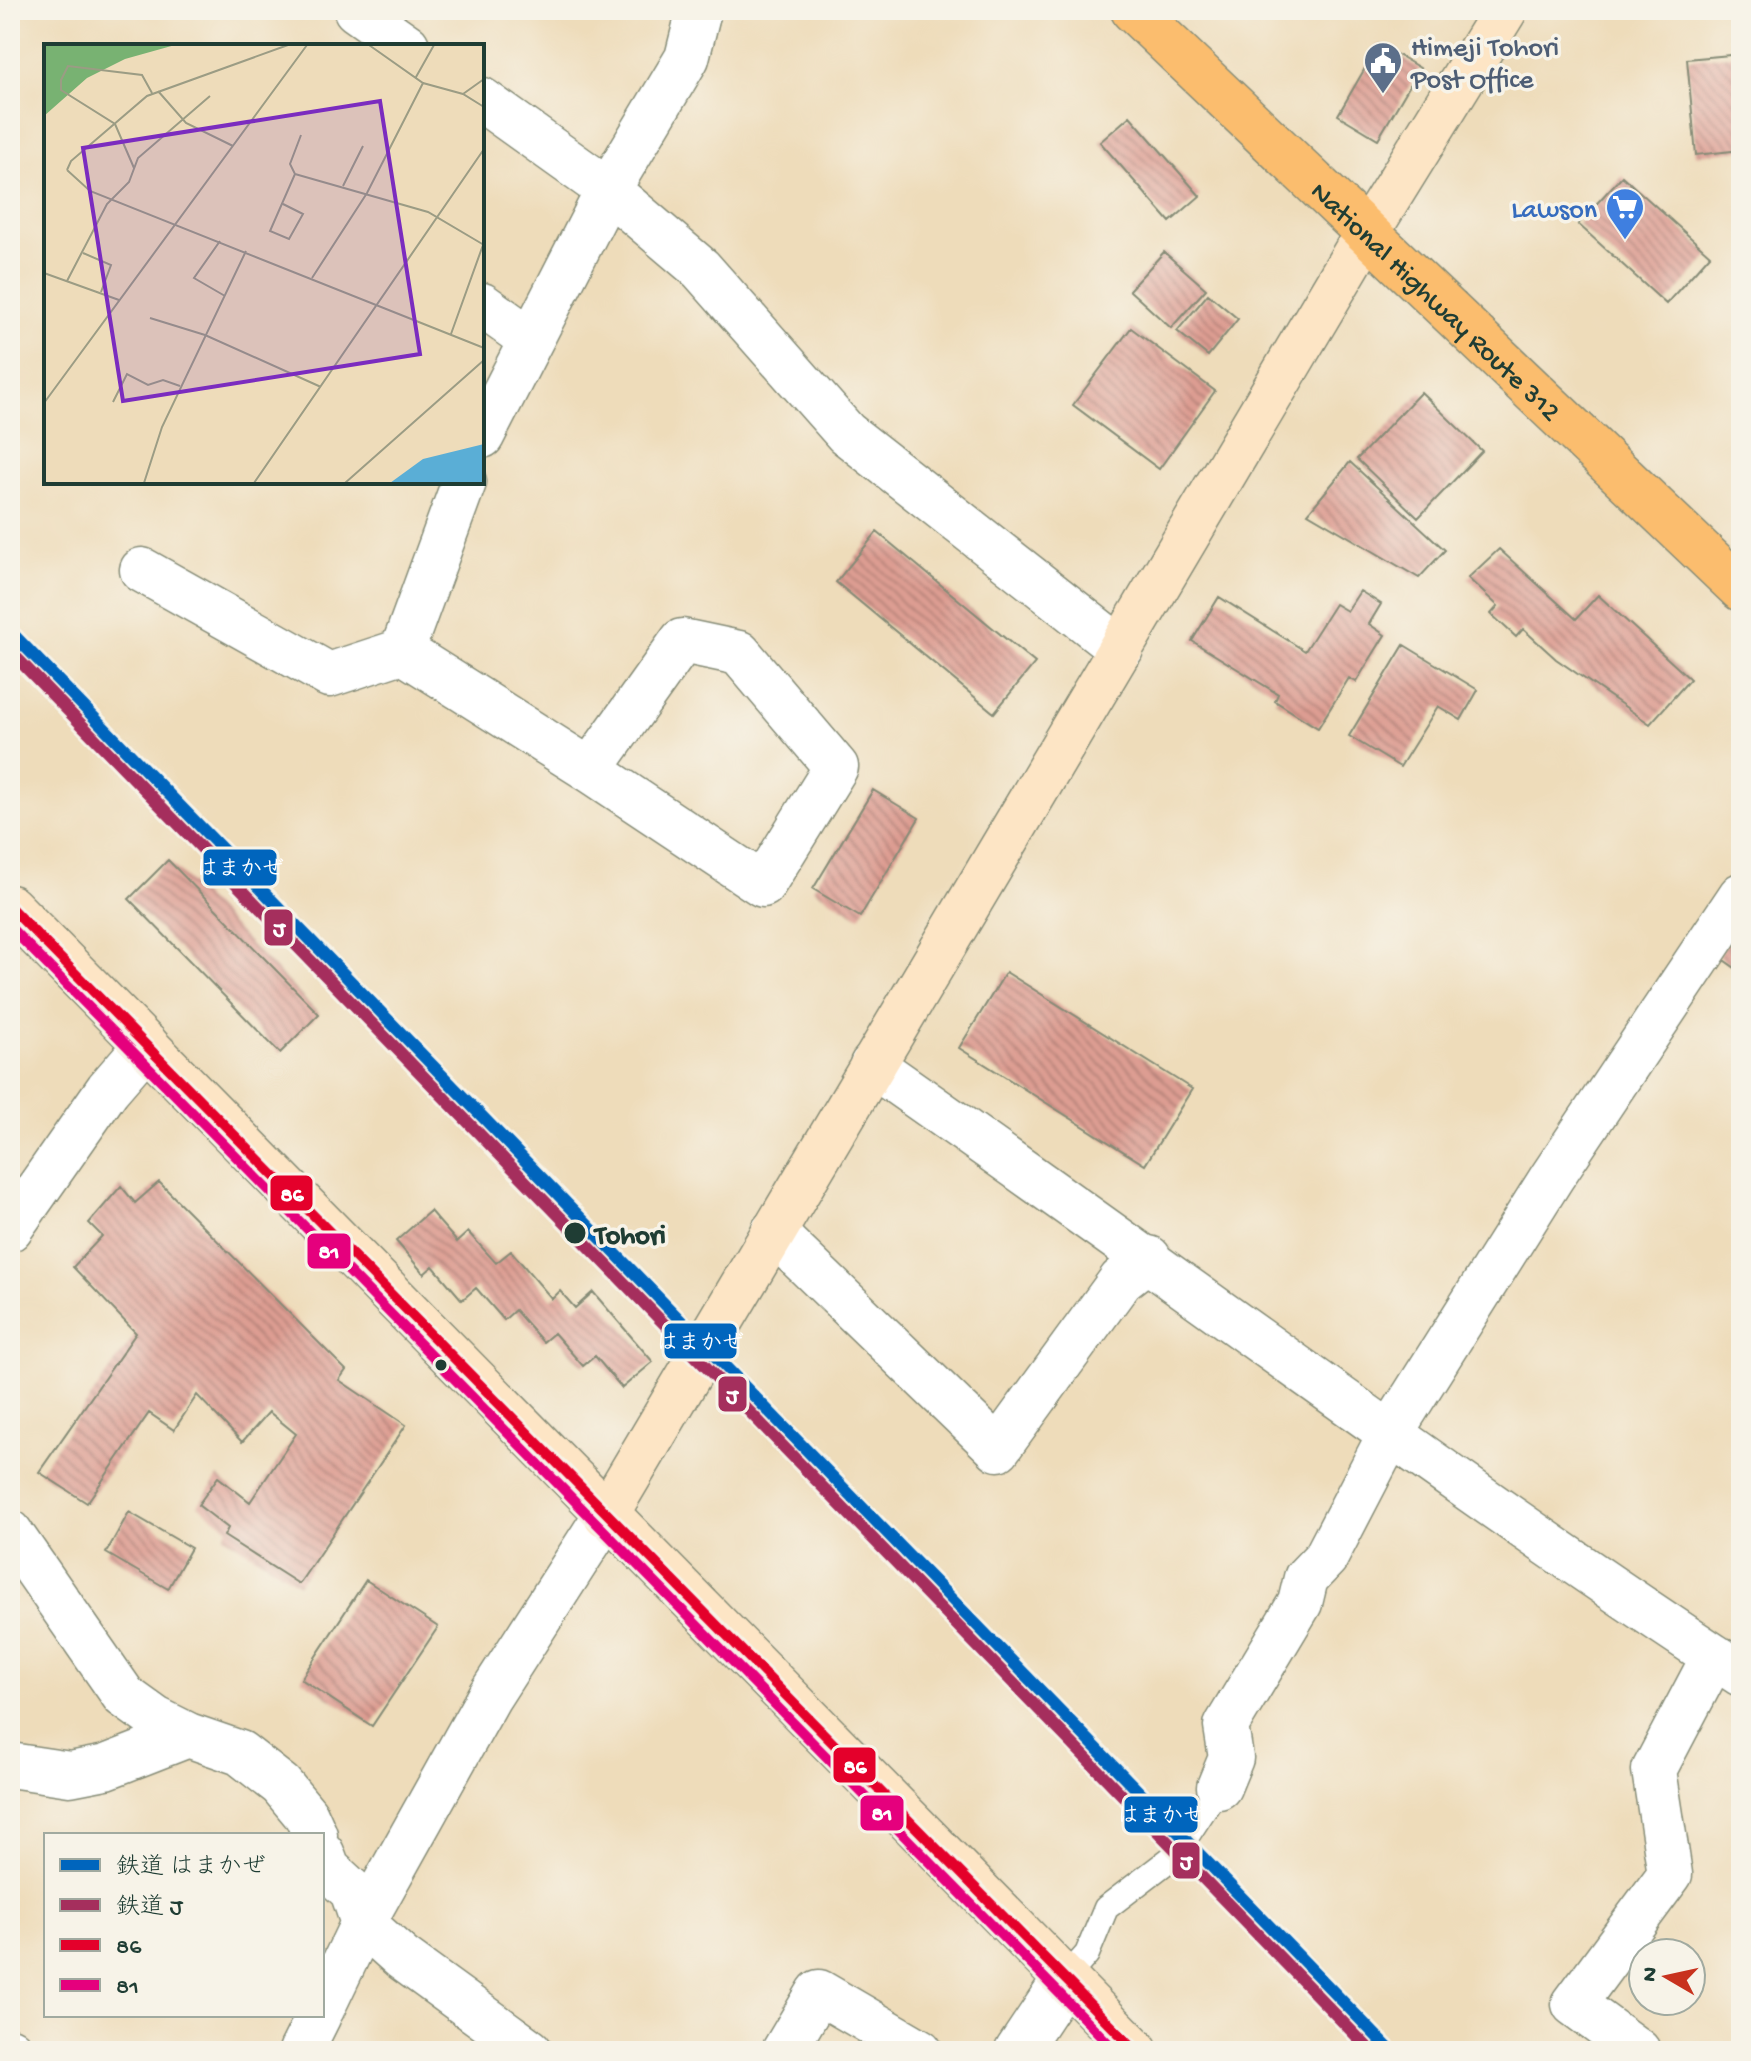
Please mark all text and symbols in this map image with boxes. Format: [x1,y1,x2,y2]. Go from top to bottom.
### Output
place label: Himeji Tohori Post Office [1410,33,1559,98]
public building icon: Himeji Tohori Post Office [1362,40,1404,95]
inset map [44,44,484,484]
street label: National Highway Route 312 [1302,176,1566,430]
supermarket icon: Lawson [1604,186,1646,241]
place label: Lawson [1511,195,1598,228]
line badge: はまかぜ [202,848,278,887]
text: はまかぜ [196,858,284,884]
line badge: J [263,908,294,947]
text: J [272,918,286,944]
line badge: 86 [269,1174,314,1212]
text: 86 [280,1184,304,1210]
marker: Tohori [562,1220,588,1246]
place label: Tohori [593,1221,666,1254]
line badge: 81 [306,1232,352,1270]
text: 81 [319,1241,339,1267]
line badge: はまかぜ [663,1322,738,1360]
text: はまかぜ [656,1332,744,1358]
unlabelled marker [433,1357,449,1373]
line badge: J [717,1375,748,1413]
text: J [725,1385,739,1411]
line badge: 86 [832,1746,877,1784]
text: 86 [843,1756,867,1782]
line badge: 81 [859,1794,905,1832]
line badge: はまかぜ [1123,1795,1199,1834]
text: 81 [872,1803,892,1829]
text: はまかぜ [1117,1805,1205,1831]
legend [44,1833,324,2017]
line badge: J [1171,1841,1201,1880]
text: J [1179,1851,1193,1877]
text: 鉄道 はまかぜ [116,1853,266,1883]
text: 鉄道 J [116,1893,184,1923]
text: 86 [116,1934,142,1963]
north arrow [1627,1937,1707,2017]
text: N [1637,1965,1665,1984]
text: 81 [116,1974,139,2003]

